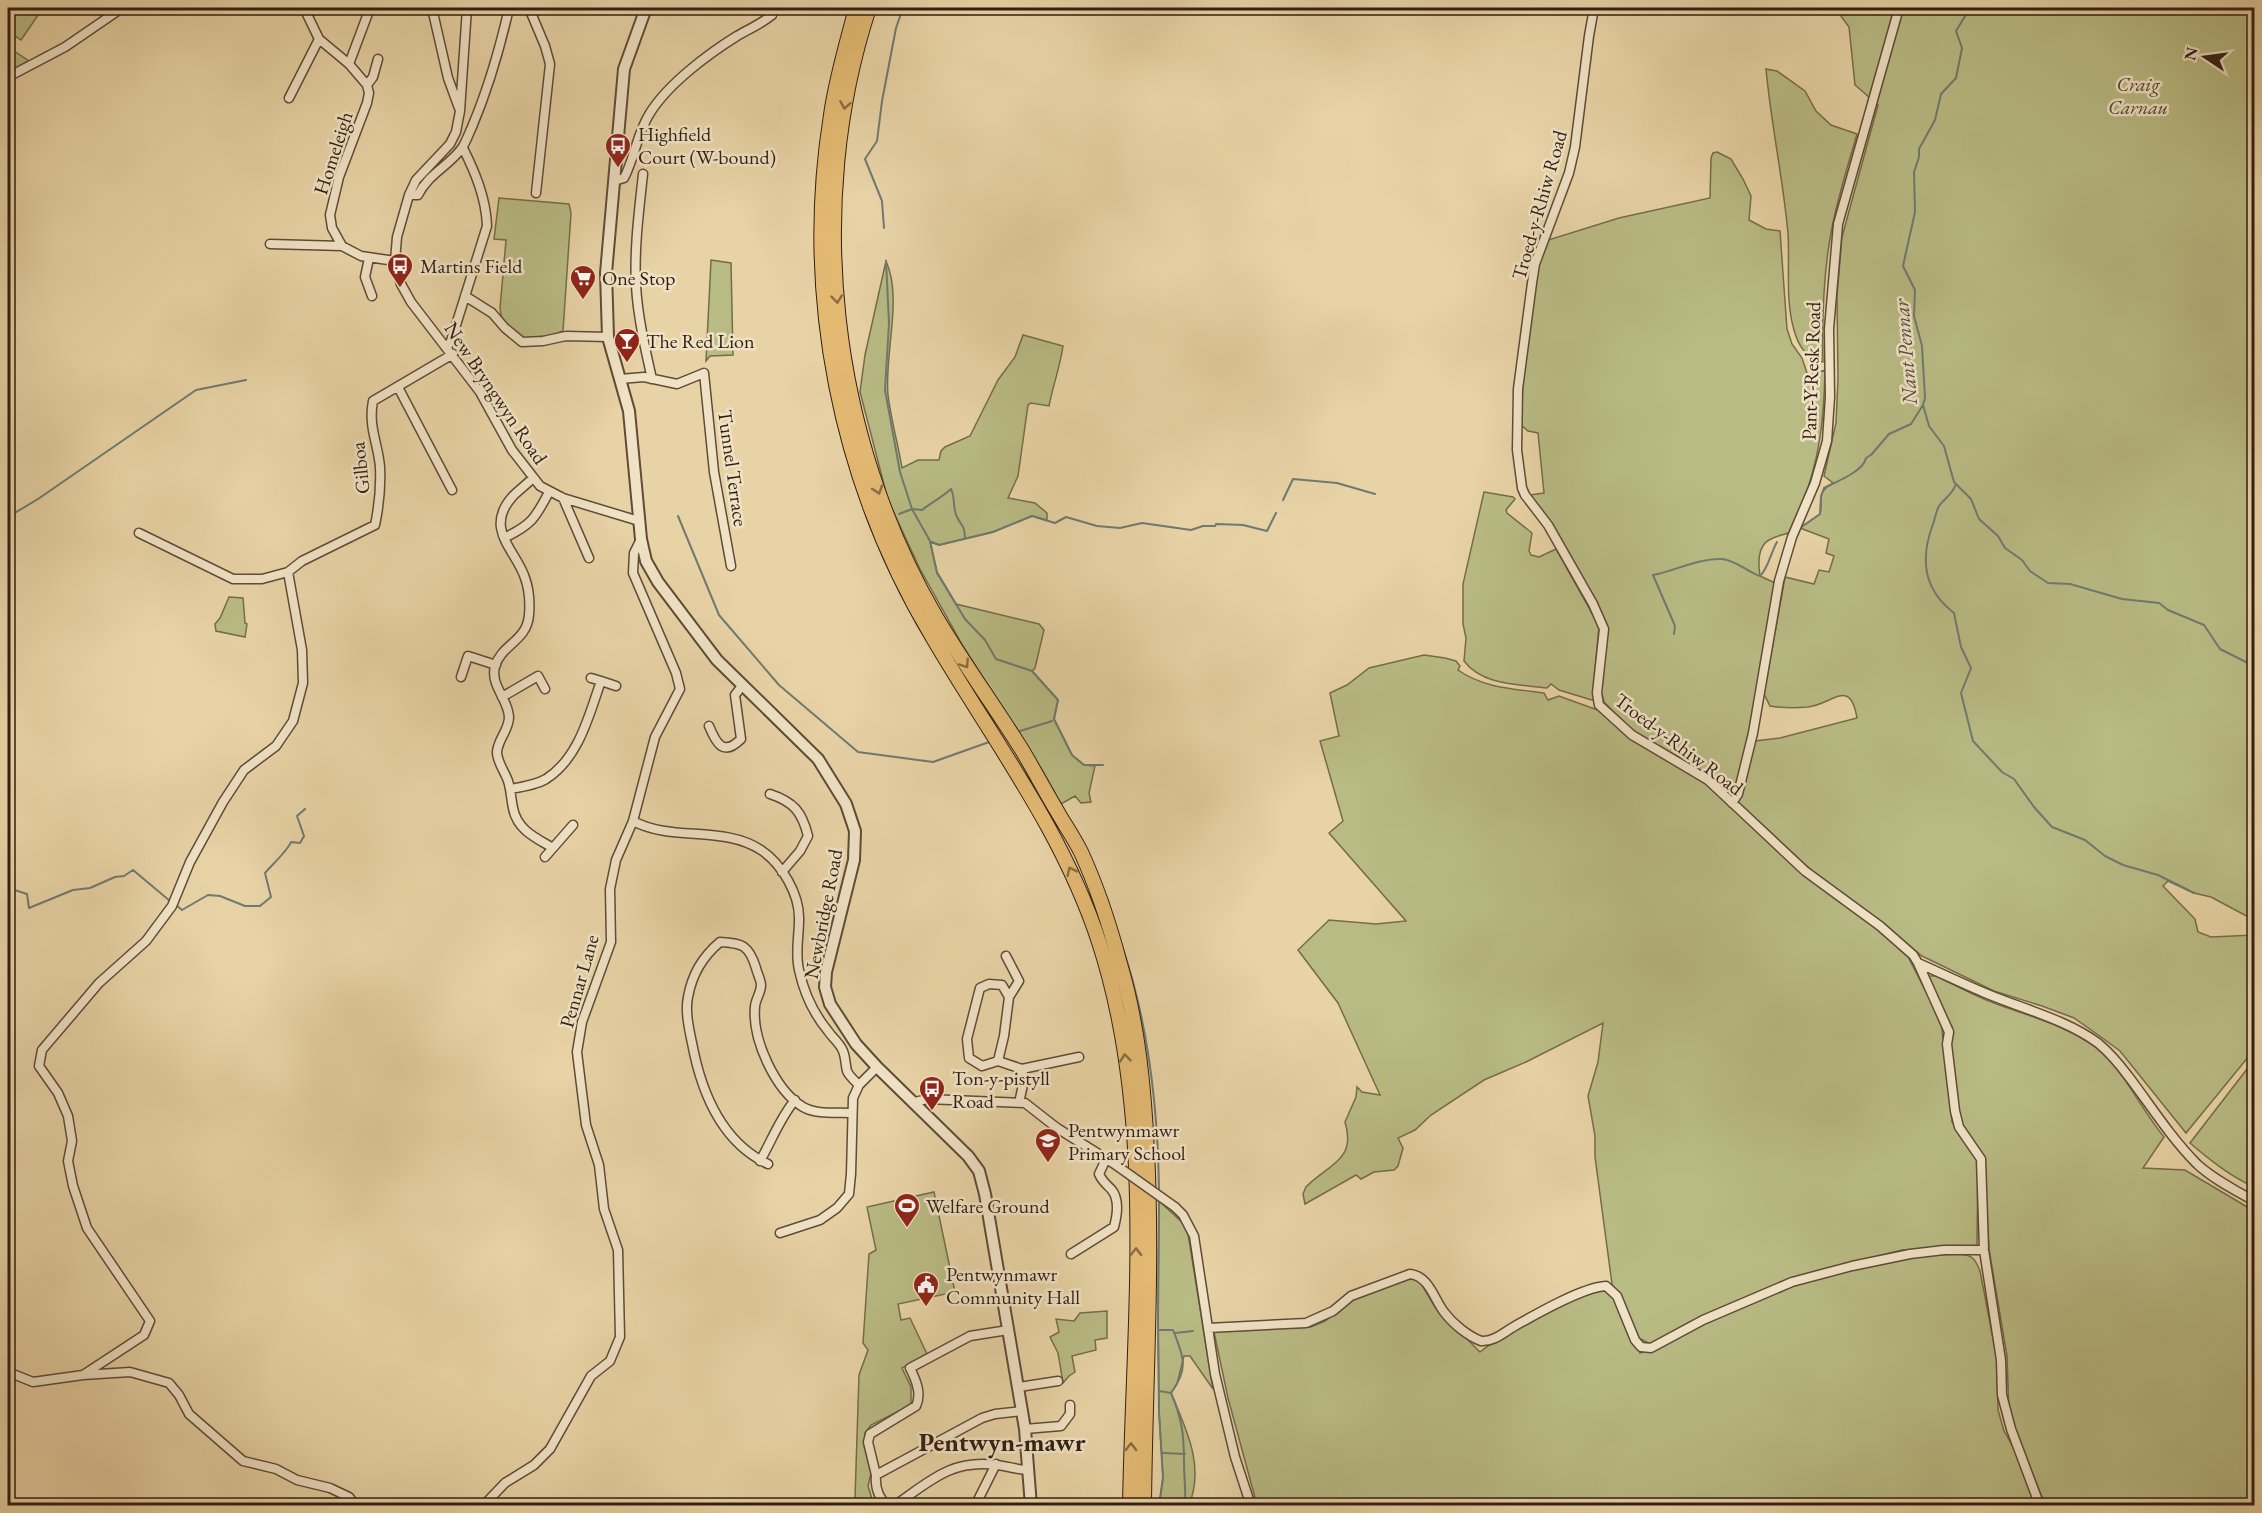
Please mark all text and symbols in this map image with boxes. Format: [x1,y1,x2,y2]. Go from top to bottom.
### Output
north arrow [2175,27,2235,87]
text: N [2179,45,2203,62]
park label: Craig Carnau [2108,71,2168,120]
one-way arrow [839,100,852,110]
street label: Homeleigh [307,108,359,198]
place label: Highfield Court (W-bound) [638,121,776,170]
street label: Troed-y-Rhiw Road [1505,126,1573,283]
bus stop icon: Highfield Court (W-bound) [603,131,633,169]
bus stop icon: Martins Field [385,251,415,289]
place label: Martins Field [420,253,523,279]
supermarket icon: One Stop [568,263,598,301]
place label: One Stop [602,265,675,291]
one-way arrow [830,295,843,304]
water label: Nant Pennar [1887,297,1923,407]
street label: Pant-Y-Resk Road [1796,300,1826,441]
street label: New Bryngwyn Road [439,317,554,470]
bar icon: The Red Lion [612,326,642,364]
place label: The Red Lion [646,328,755,354]
street label: Tunnel Terrace [712,408,754,528]
street label: Gilboa [344,441,376,495]
one-way arrow [870,484,883,495]
one-way arrow [957,657,968,668]
street label: Troed-y-Rhiw Road [1610,687,1749,801]
street label: Newbridge Road [798,846,848,981]
one-way arrow [1067,866,1079,877]
street label: Pennar Lane [553,931,605,1031]
one-way arrow [1119,1053,1132,1062]
place label: Ton-y-pistyll Road [952,1065,1050,1114]
bus stop icon: Ton-y-pistyll Road [917,1074,947,1112]
place label: Pentwynmawr Primary School [1068,1117,1186,1166]
school or university icon: Pentwynmawr Primary School [1033,1126,1063,1164]
sports icon: Welfare Ground [892,1191,922,1229]
place label: Welfare Ground [926,1193,1050,1219]
one-way arrow [1130,1248,1142,1257]
place label: Pentwynmawr Community Hall [946,1261,1080,1310]
public building icon: Pentwynmawr Community Hall [911,1270,941,1308]
district label: Pentwyn-mawr [919,1425,1086,1459]
one-way arrow [1125,1443,1137,1452]

